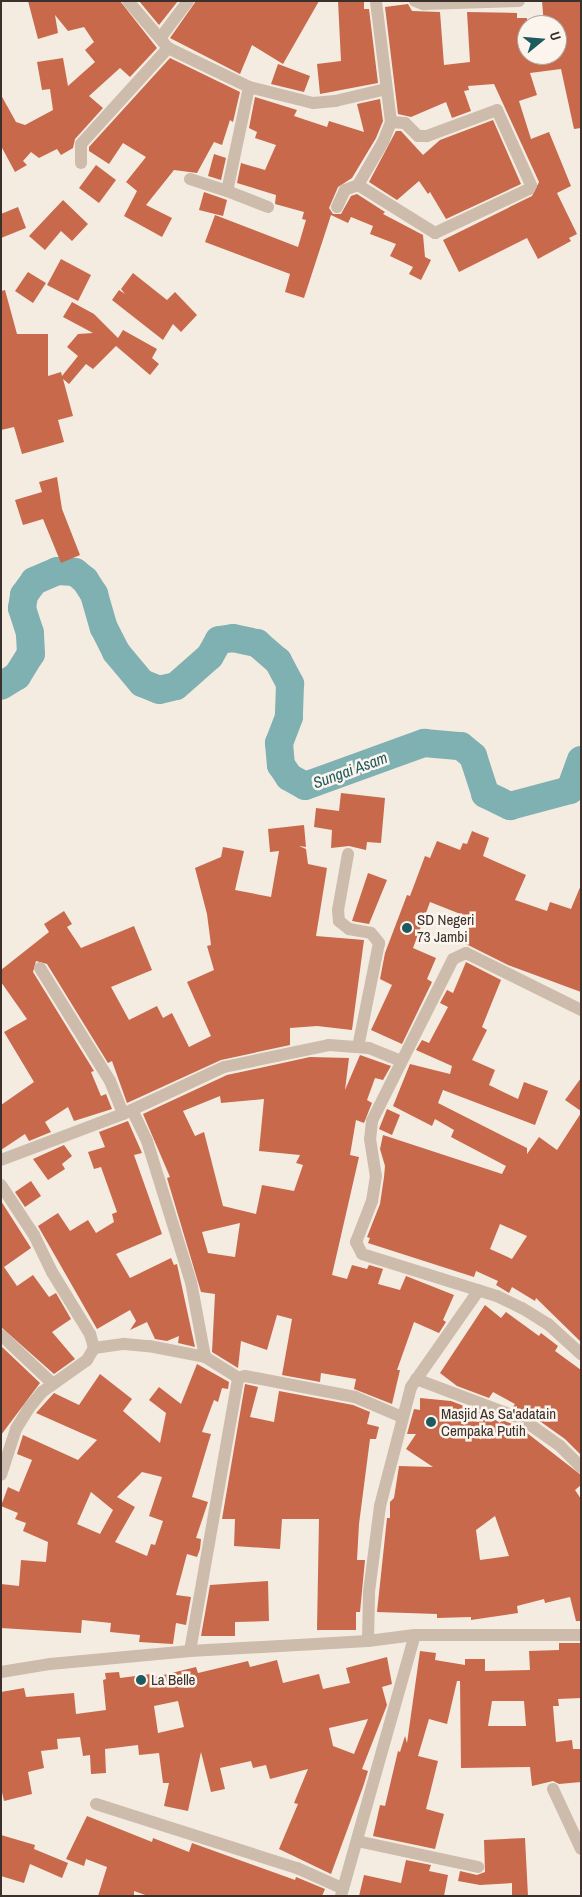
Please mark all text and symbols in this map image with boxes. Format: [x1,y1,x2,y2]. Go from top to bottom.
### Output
north arrow [517,15,567,65]
text: U [546,29,565,42]
water label: Sungai Asam [310,748,390,792]
place label: SD Negeri 73 Jambi [417,910,474,945]
marker: SD Negeri 73 Jambi [401,922,413,934]
place label: Masjid As Sa'adatain Cempaka Putih [441,1404,557,1439]
marker: Masjid As Sa'adatain Cempaka Putih [425,1416,437,1428]
place label: La Belle [151,1671,195,1689]
marker: La Belle [135,1674,147,1686]

